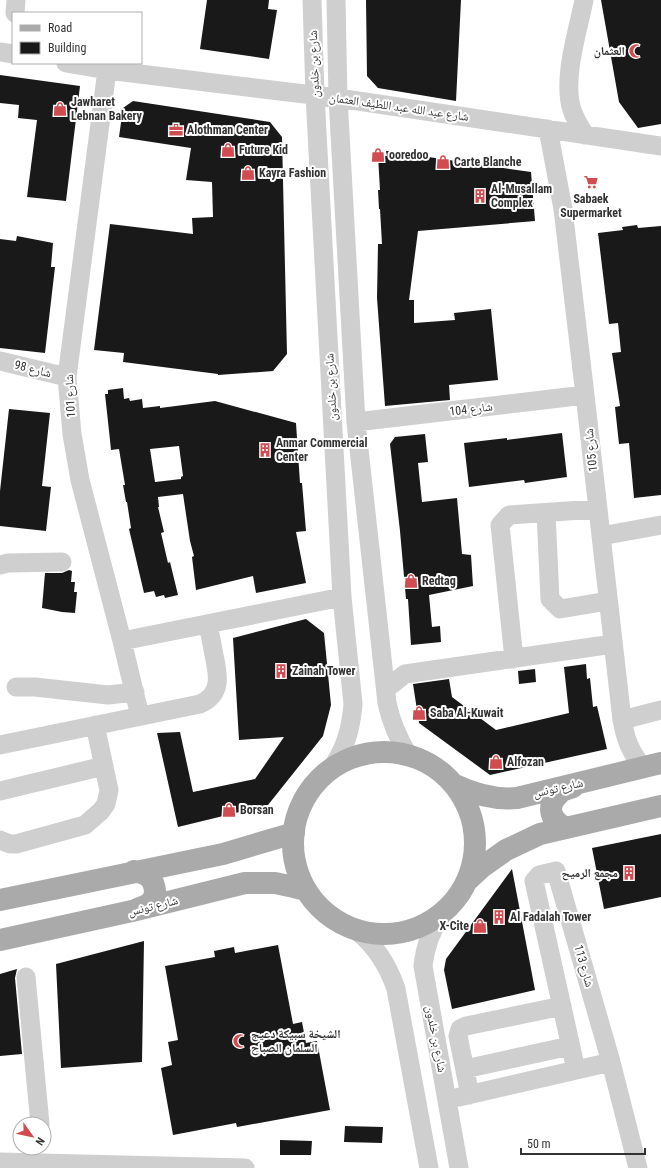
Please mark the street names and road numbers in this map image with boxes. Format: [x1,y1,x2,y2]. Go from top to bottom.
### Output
street label: شارع بن خلدون [306,30,323,98]
street label: شارع عبد الله عبد اللطيف العثمان [328,90,470,125]
street label: شارع بن خلدون [322,353,341,421]
street label: شارع 98 [13,358,53,381]
street label: شارع 101 [62,374,79,418]
street label: شارع 104 [449,399,494,420]
street label: شارع 105 [582,428,601,472]
street label: شارع تونس [532,775,585,802]
street label: شارع تونس [127,893,180,920]
street label: شارع 113 [570,943,597,989]
street label: شارع بن خلدون [422,1005,449,1074]

